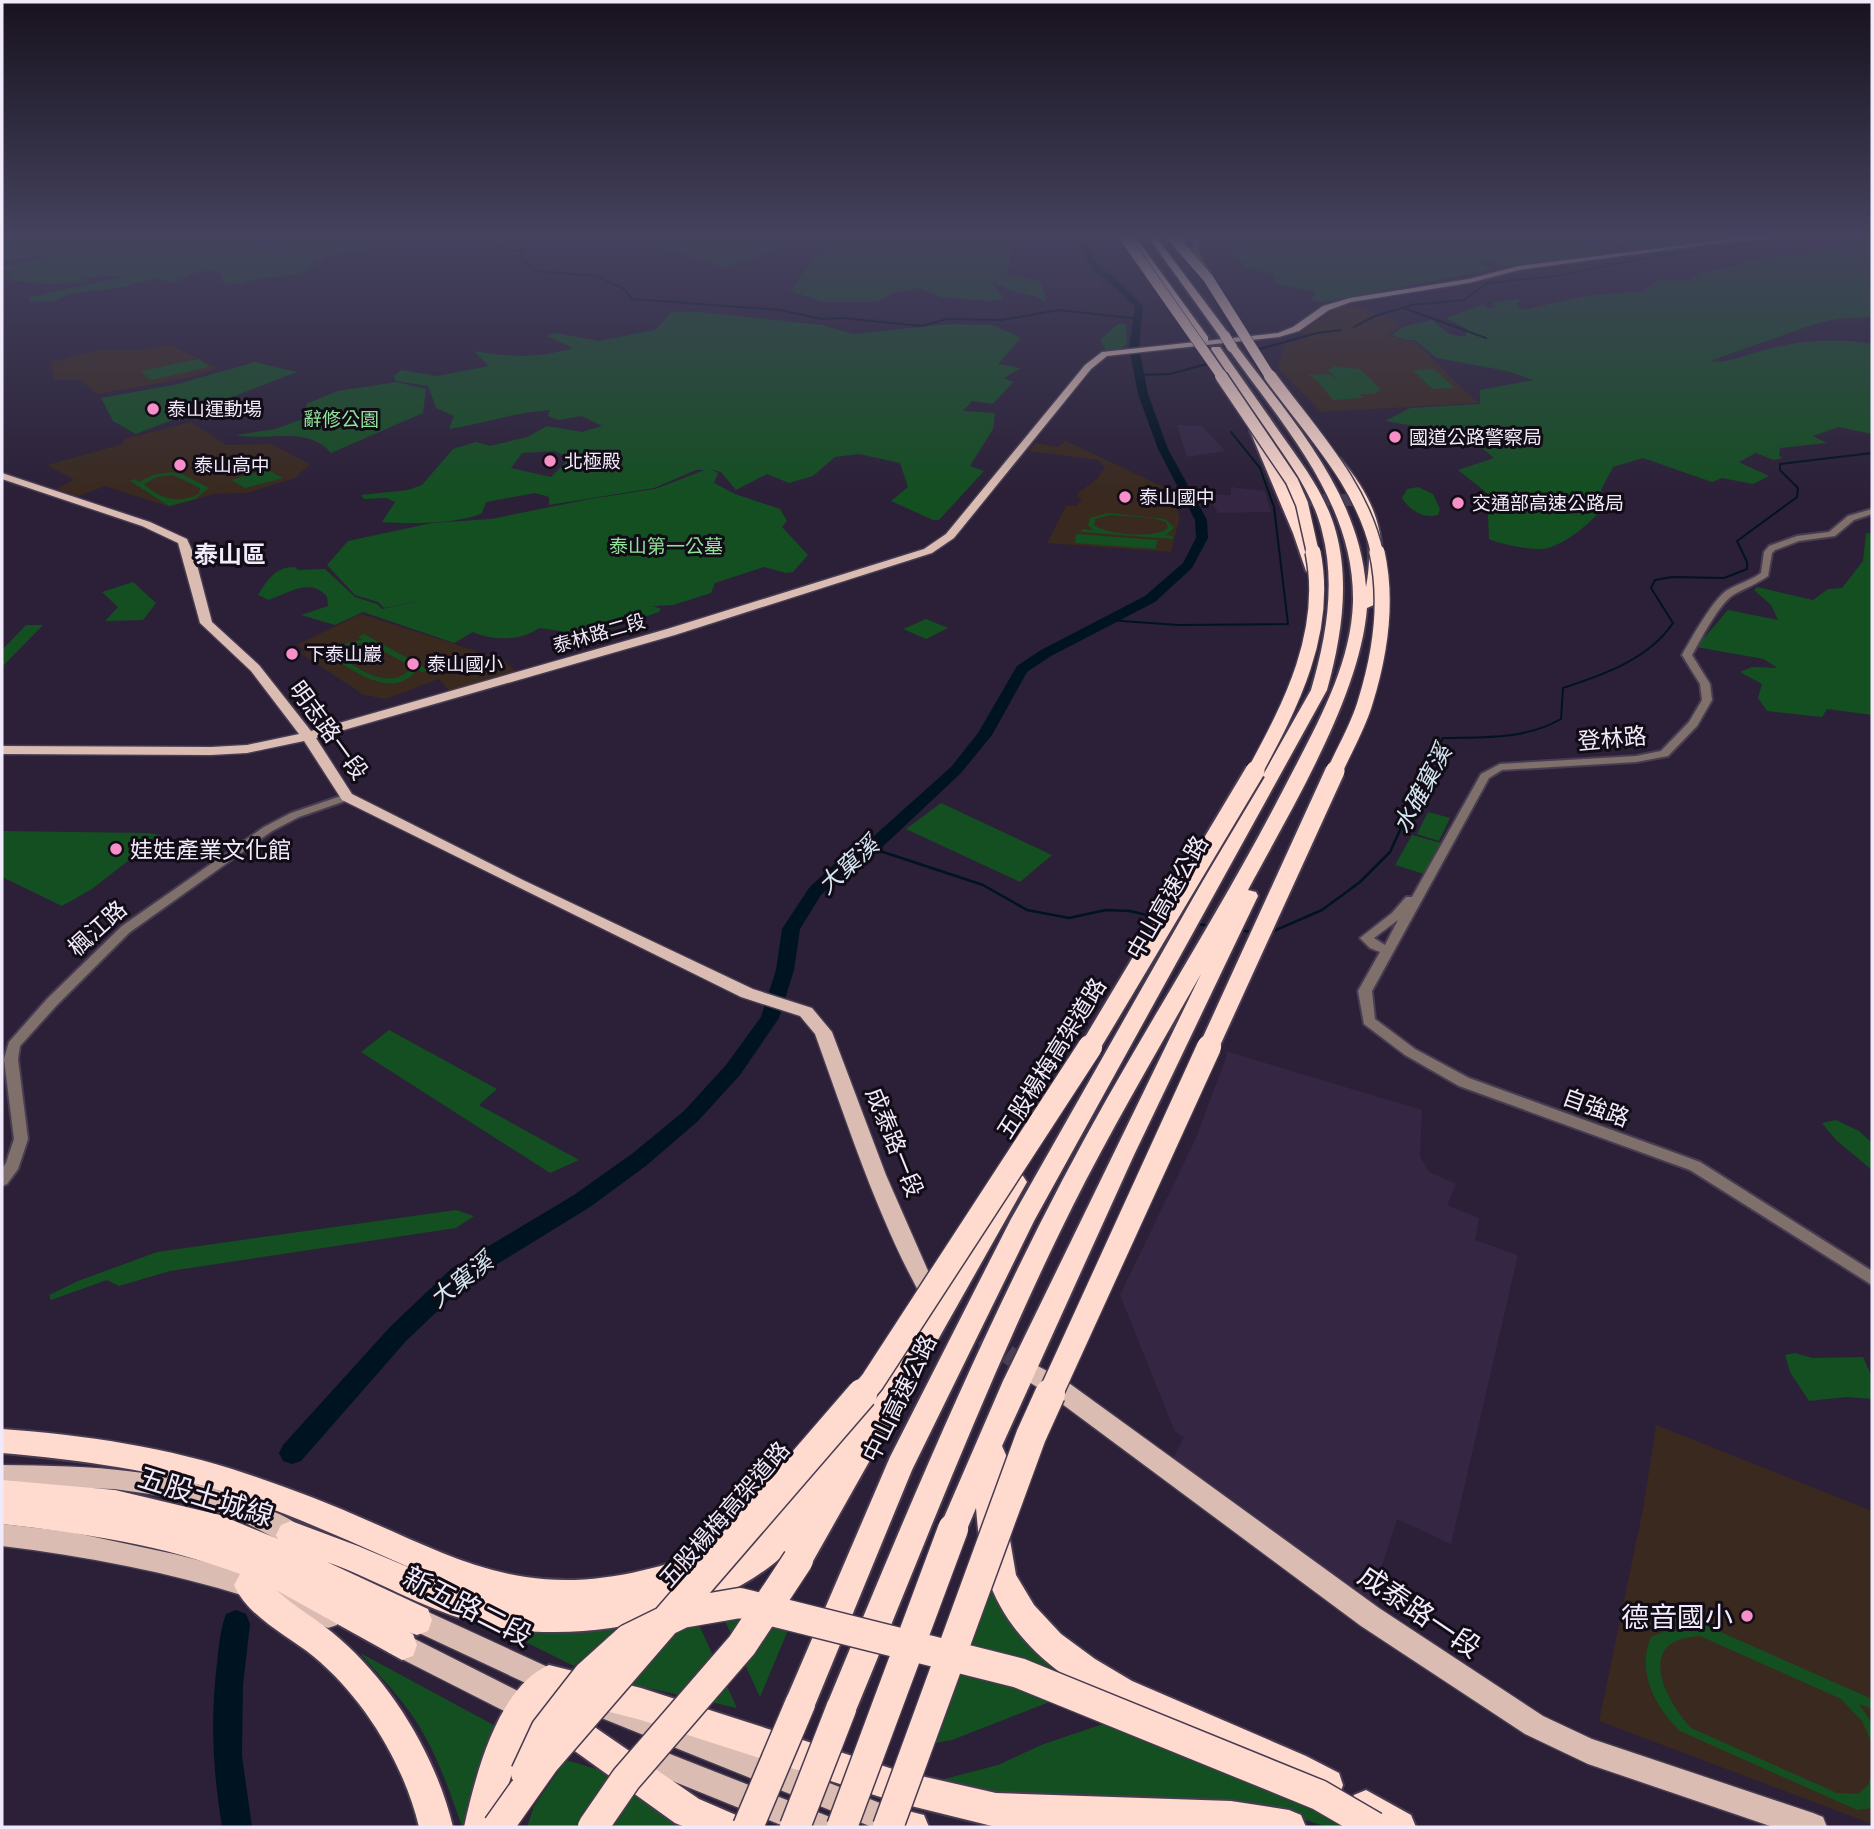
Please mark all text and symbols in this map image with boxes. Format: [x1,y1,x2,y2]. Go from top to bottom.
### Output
place label: 泰山運動場 [167,397,262,421]
marker: 泰山運動場 [145,401,161,417]
park label: 辭修公園 [303,407,379,431]
place label: 國道公路警察局 [1409,425,1542,449]
marker: 國道公路警察局 [1387,429,1403,445]
place label: 北極殿 [564,449,621,473]
place label: 泰山高中 [194,453,270,477]
marker: 北極殿 [542,453,558,469]
marker: 泰山高中 [172,457,188,473]
place label: 泰山國中 [1139,485,1215,509]
marker: 泰山國中 [1117,489,1133,505]
place label: 交通部高速公路局 [1472,491,1624,515]
marker: 交通部高速公路局 [1450,495,1466,511]
park label: 泰山第一公墓 [609,534,723,558]
district label: 泰山區 [194,539,266,570]
street label: 泰林路二段 [550,608,648,658]
place label: 下泰山巖 [306,642,382,666]
marker: 下泰山巖 [284,646,300,662]
place label: 泰山國小 [427,652,503,676]
marker: 泰山國小 [405,656,421,672]
street label: 明志路一段 [283,675,375,785]
street label: 登林路 [1576,721,1648,755]
water label: 水確窠溪 [1386,737,1460,839]
water label: 大窠溪 [811,827,887,901]
street label: 中山高速公路 [1120,830,1214,964]
place label: 娃娃產業文化館 [130,835,291,864]
marker: 娃娃產業文化館 [108,841,124,857]
street label: 楓江路 [62,894,132,962]
street label: 五股楊梅高架道路 [990,972,1112,1144]
street label: 自強路 [1559,1082,1633,1132]
street label: 成泰路一段 [860,1083,930,1201]
water label: 大窠溪 [423,1244,501,1314]
street label: 中山高速公路 [856,1330,942,1466]
street label: 五股楊梅高架道路 [653,1435,795,1593]
street label: 五股土城線 [134,1458,278,1534]
street label: 成泰路一段 [1352,1557,1488,1665]
street label: 新五路二段 [397,1558,539,1654]
place label: 德音國小 [1621,1598,1733,1635]
marker: 德音國小 [1739,1608,1755,1624]

